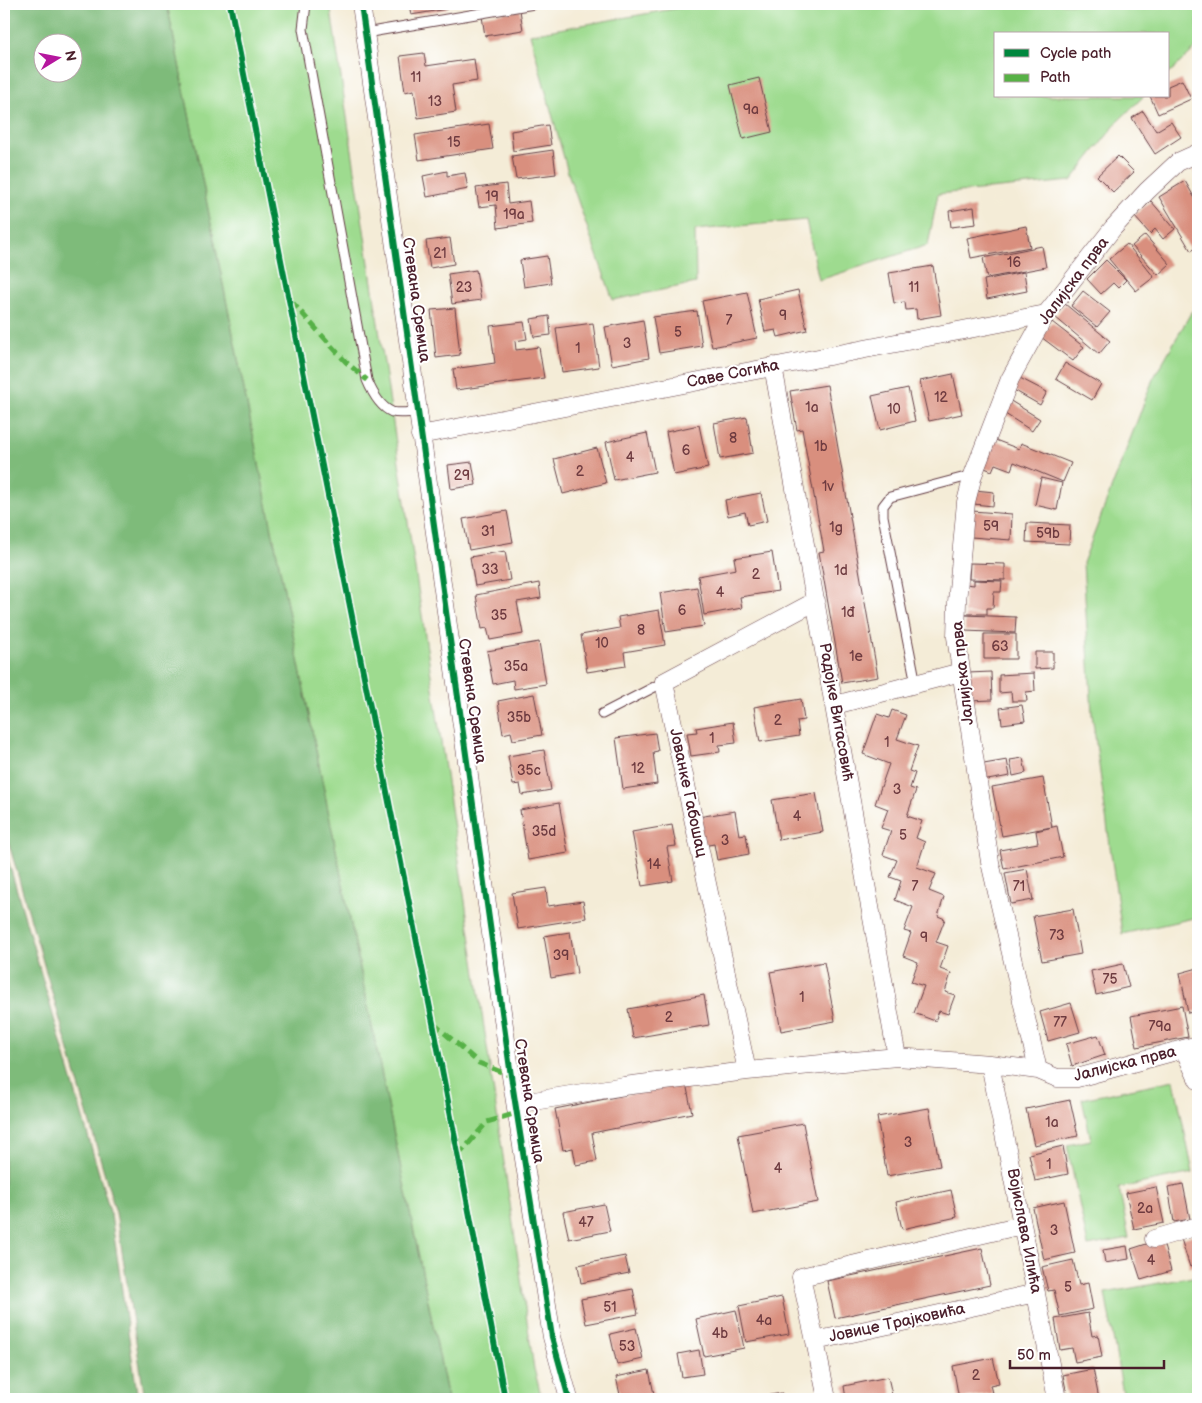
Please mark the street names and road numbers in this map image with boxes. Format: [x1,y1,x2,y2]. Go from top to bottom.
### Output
street label: Јалијска прва [1035,233,1113,329]
street label: Стевана Сремца [398,236,434,364]
street label: Саве Согића [685,356,781,392]
street label: Јалијска прва [948,619,978,726]
street label: Стевана Сремца [454,637,490,765]
street label: Радојке Витасовић [814,641,858,783]
street label: Јованке Габошац [665,727,711,860]
street label: Стевана Сремца [510,1037,548,1165]
street label: Јалијска прва [1072,1042,1179,1086]
street label: Војислава Илића [1003,1167,1046,1296]
street label: Јовице Трајковића [827,1299,967,1347]

